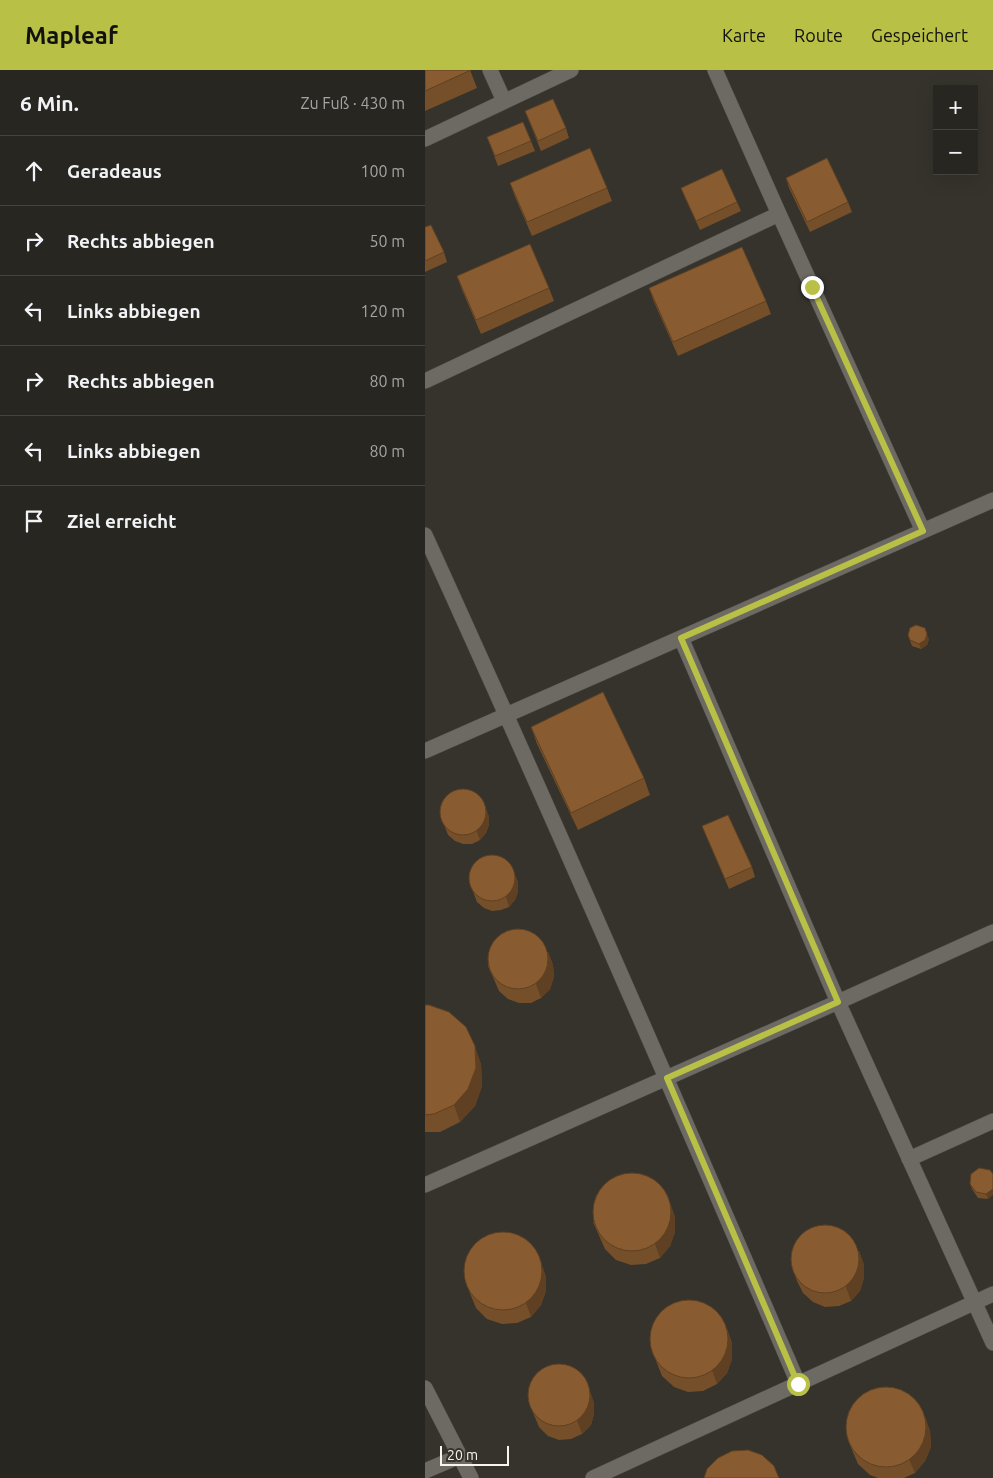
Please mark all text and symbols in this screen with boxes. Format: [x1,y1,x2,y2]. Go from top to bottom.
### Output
text: Mapleaf [25,22,118,49]
text: Karte [722,25,766,45]
text: Route [794,25,843,45]
text: Gespeichert [871,25,968,45]
map controls [933,85,978,175]
button: + [933,85,978,130]
text: 6 Min. [20,91,79,115]
text: Zu Fuß · 430 m [300,94,405,112]
button: − [933,130,978,175]
icon: ahead [20,157,48,185]
text: Geradeaus [67,160,162,182]
text: 100 m [360,162,405,180]
icon: right [20,227,48,255]
text: Rechts abbiegen [67,230,215,252]
text: 50 m [369,232,405,250]
route end [801,276,824,299]
icon: left [20,297,48,325]
text: Links abbiegen [67,300,201,322]
text: 120 m [360,302,405,320]
icon: right [20,367,48,395]
text: Rechts abbiegen [67,370,215,392]
text: 80 m [369,372,405,390]
icon: left [20,437,48,465]
text: Links abbiegen [67,440,201,462]
text: 80 m [369,442,405,460]
icon: arrive [20,507,48,535]
text: Ziel erreicht [67,510,176,532]
route start [787,1373,810,1396]
scale bar [440,1443,509,1466]
text: 20 m [447,1447,478,1463]

